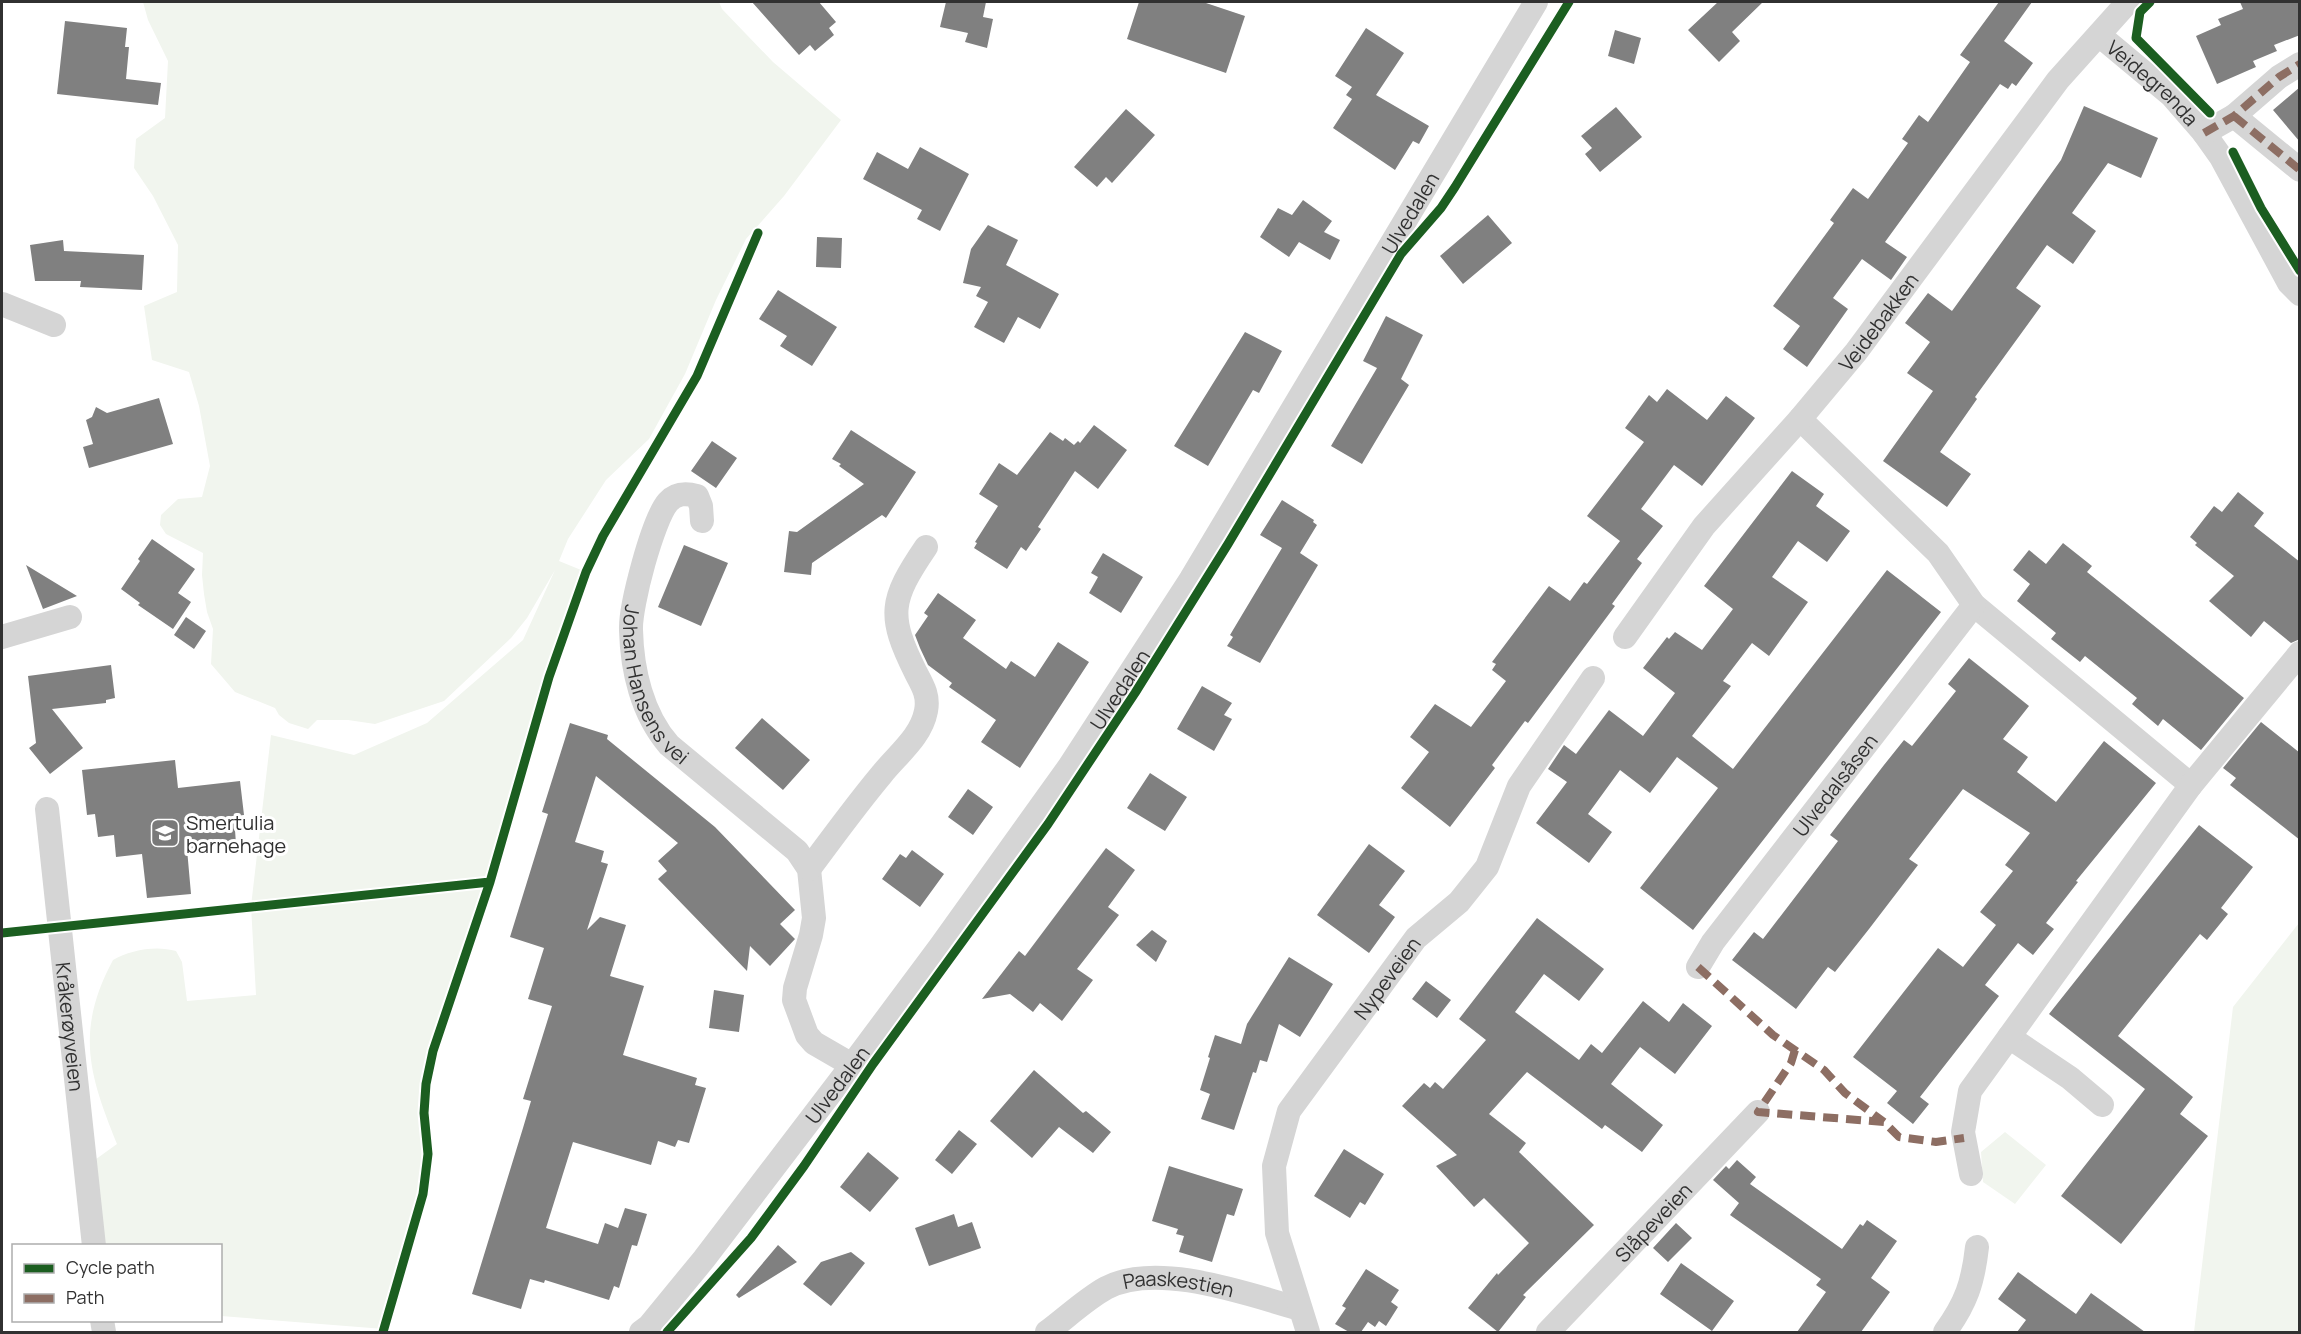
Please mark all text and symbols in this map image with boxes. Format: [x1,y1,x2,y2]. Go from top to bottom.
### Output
street label: Veidegrenda [2101,34,2205,131]
street label: Ulvedalen [1375,167,1445,259]
street label: Veidebakken [1832,267,1924,377]
street label: Johan Hansens vei [617,603,695,770]
street label: Ulvedalen [1083,644,1156,735]
street label: Ulvedalsåsen [1786,728,1883,842]
place label: Smertulia barnehage [186,809,286,859]
school or university icon: Smertulia barnehage [149,817,181,849]
street label: Nypeveien [1347,931,1426,1025]
street label: Kråkerøyveien [50,961,91,1093]
street label: Ulvedalen [799,1040,875,1129]
street label: Slåpeveien [1608,1176,1697,1268]
legend [12,1244,222,1322]
text: Cycle path [66,1255,155,1279]
street label: Paaskestien [1120,1264,1237,1303]
text: Path [66,1285,104,1309]

